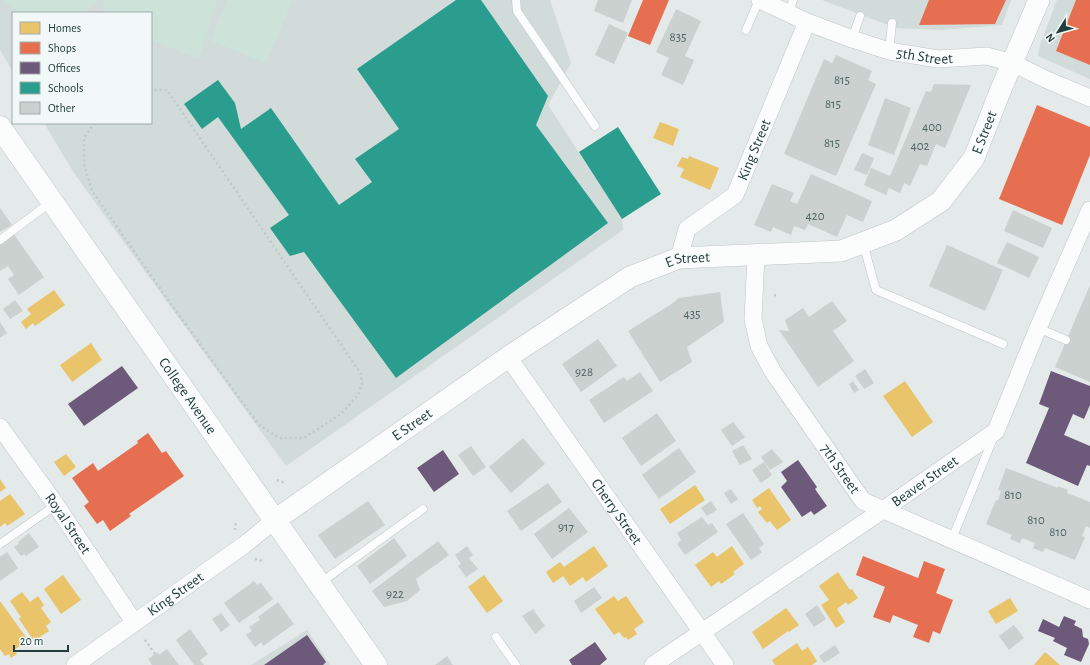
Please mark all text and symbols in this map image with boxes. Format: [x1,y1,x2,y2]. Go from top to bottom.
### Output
legend [12,12,152,124]
north arrow [1038,12,1078,52]
text: Homes [48,22,81,34]
house number: 835 [670,31,686,44]
text: N [1044,31,1057,44]
text: Shops [48,42,76,54]
street label: 5th Street [895,45,953,67]
text: Offices [48,62,81,74]
house number: 815 [834,74,850,87]
text: Schools [48,82,83,94]
house number: 815 [825,98,841,111]
text: Other [48,102,75,114]
street label: E Street [969,109,1000,156]
street label: King Street [735,117,774,183]
house number: 400 [922,121,942,134]
house number: 815 [824,137,840,150]
house number: 402 [910,140,930,153]
house number: 420 [805,210,825,223]
street label: E Street [663,250,710,271]
house number: 435 [683,308,701,321]
street label: College Avenue [156,355,219,437]
house number: 928 [575,366,593,379]
street label: E Street [389,405,435,444]
street label: 7th Street [818,441,862,497]
street label: Beaver Street [889,453,961,510]
street label: Cherry Street [588,476,645,548]
house number: 810 [1004,489,1022,502]
street label: Royal Street [42,490,93,557]
house number: 810 [1027,514,1045,527]
house number: 917 [558,521,575,534]
house number: 810 [1049,526,1067,539]
street label: King Street [145,569,206,619]
house number: 922 [386,588,404,601]
scale bar [14,627,68,653]
text: 20 m [20,635,43,647]

